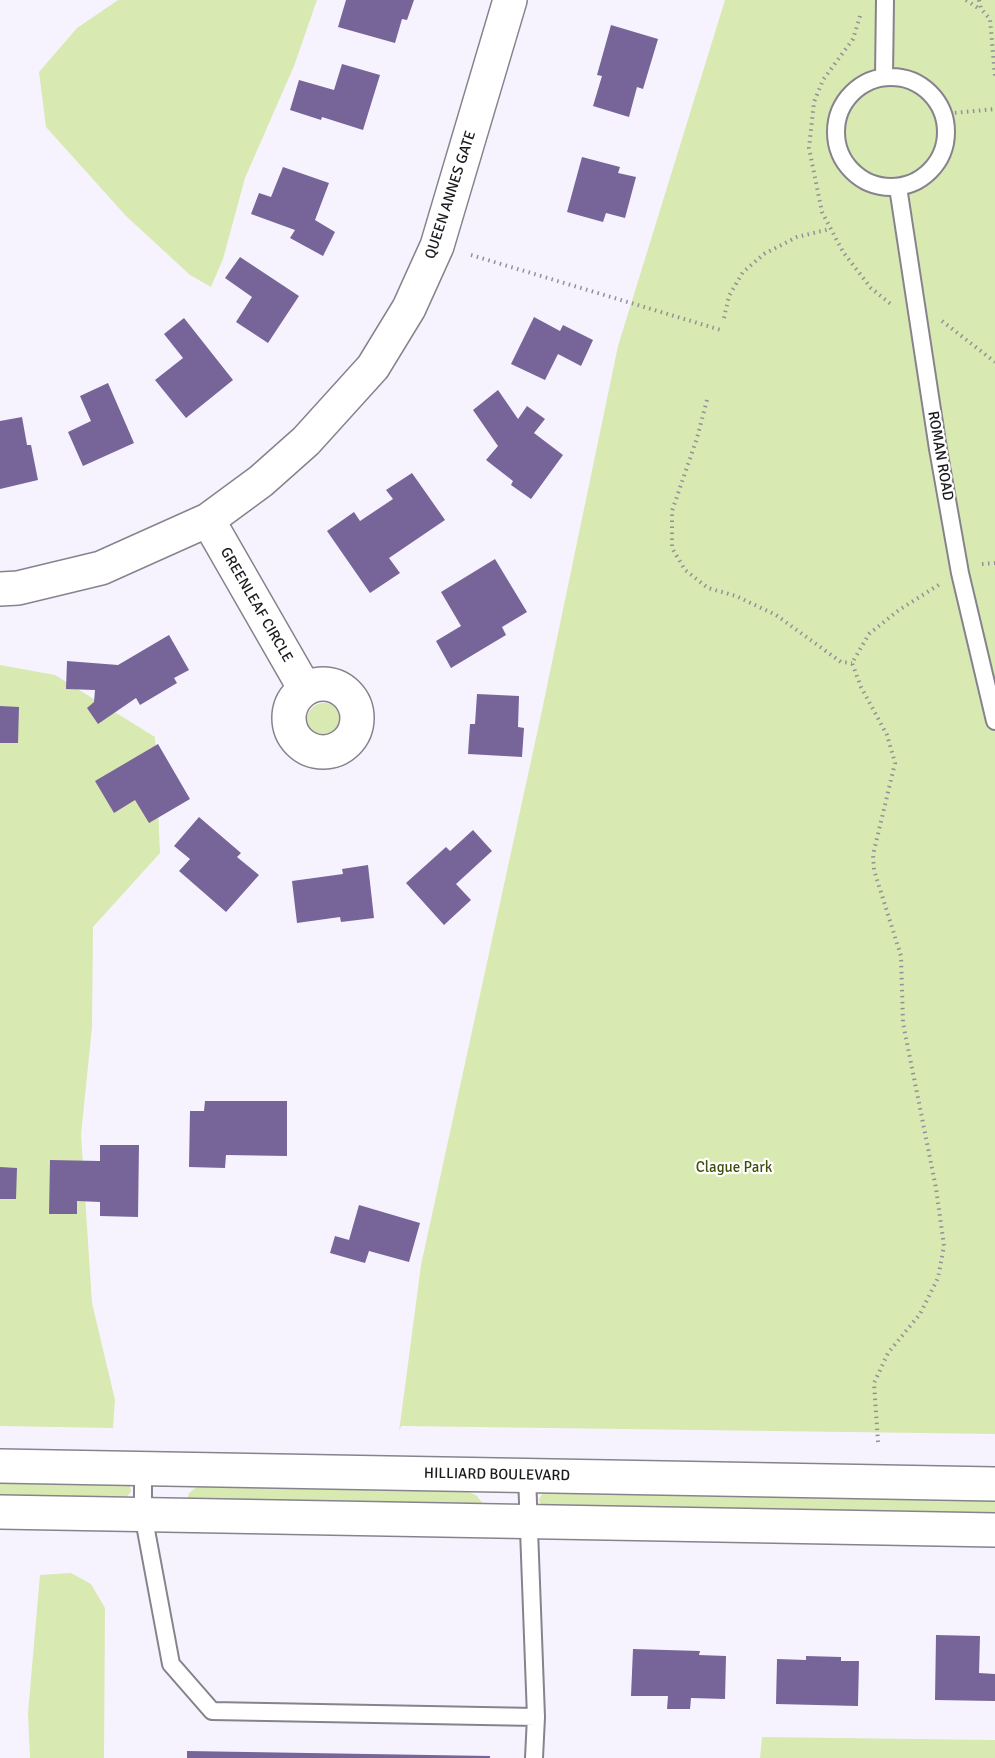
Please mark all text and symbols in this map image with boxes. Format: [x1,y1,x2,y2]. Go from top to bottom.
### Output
street label: QUEEN ANNES GATE [422,129,480,261]
street label: ROMAN ROAD [923,410,957,502]
street label: GREENLEAF CIRCLE [216,544,296,666]
park label: Clague Park [696,1159,772,1177]
street label: HILLIARD BOULEVARD [424,1465,570,1485]

